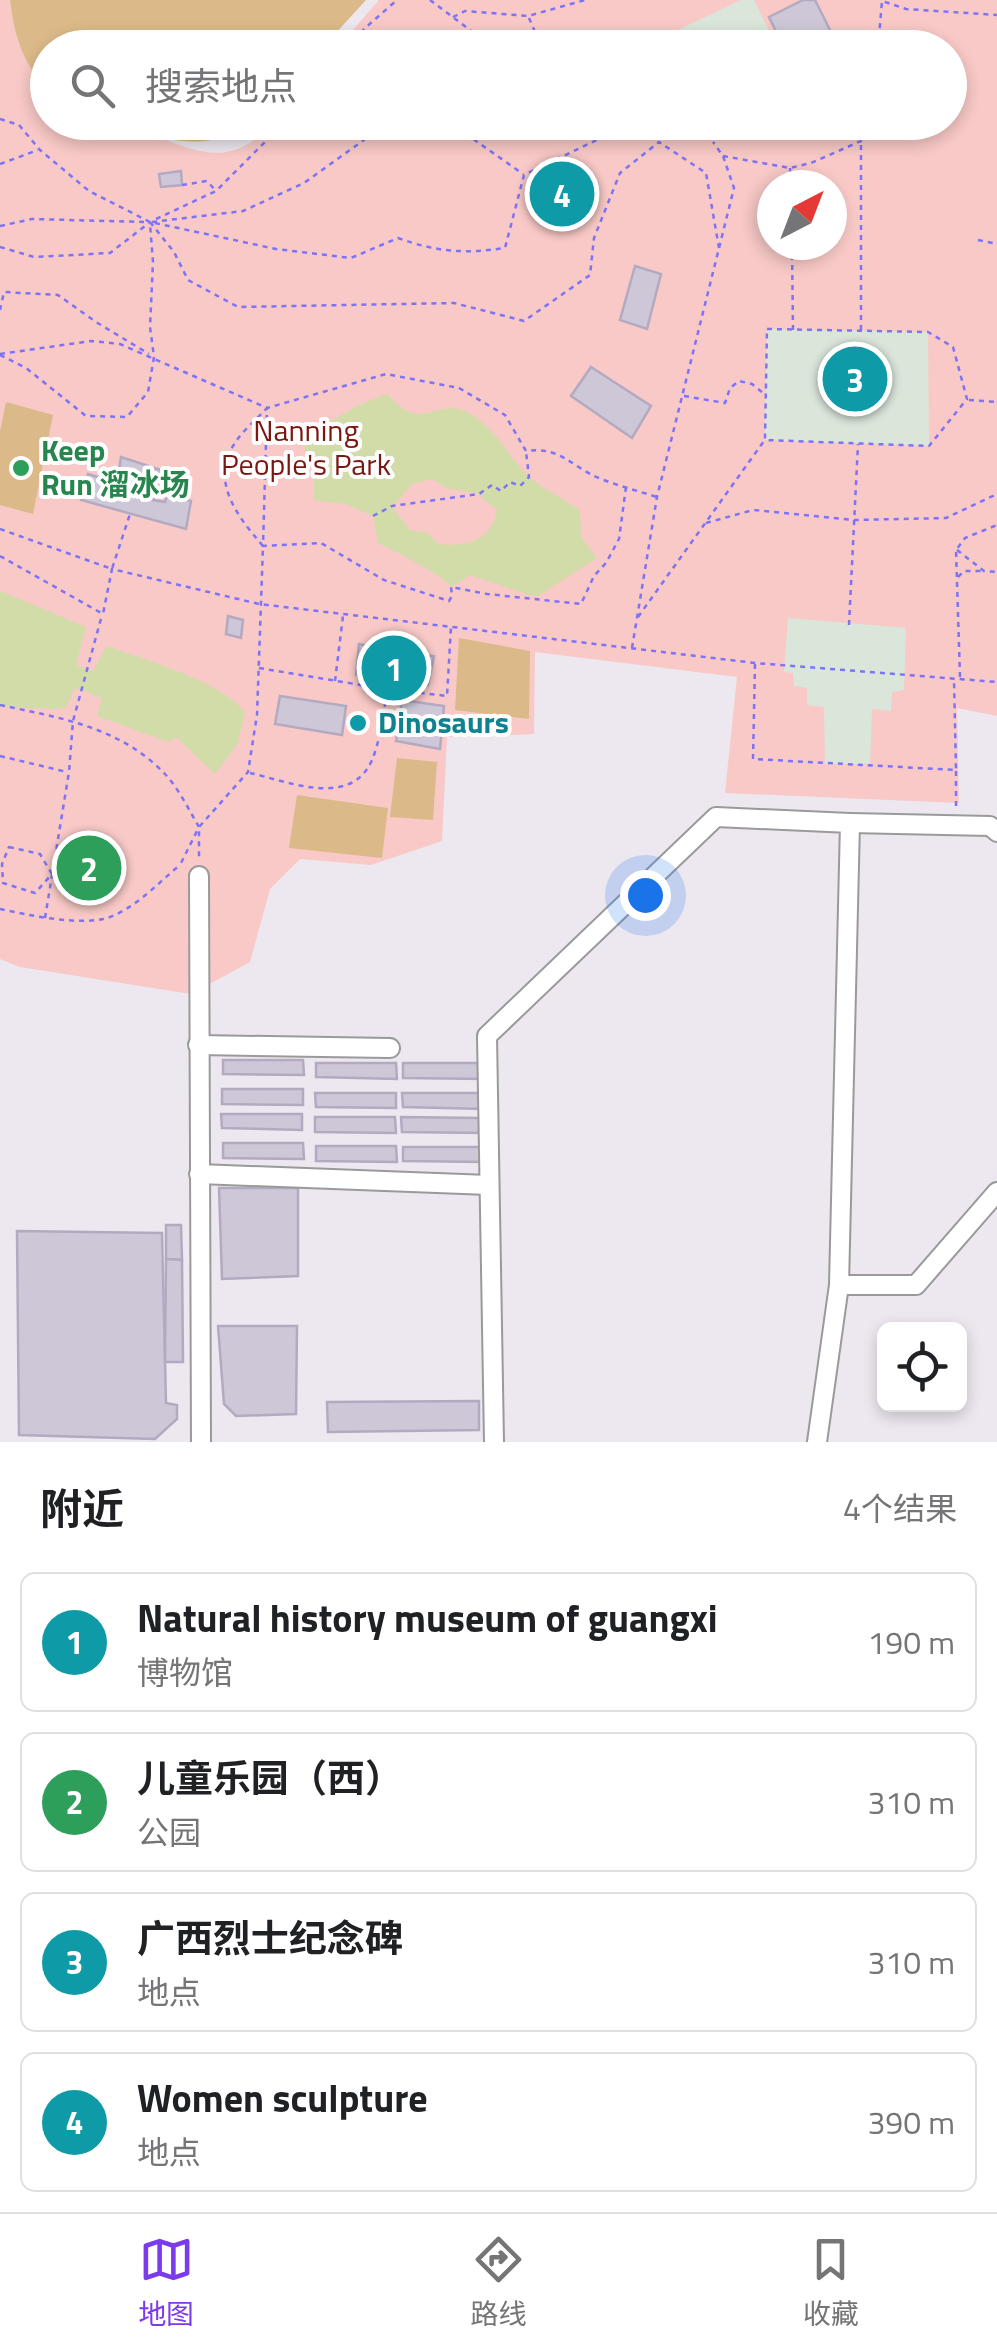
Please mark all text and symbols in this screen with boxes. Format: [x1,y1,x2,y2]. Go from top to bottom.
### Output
search box [30,30,967,140]
text: 搜索地点 [145,57,297,115]
icon: search [65,58,120,113]
pin: 4 [530,156,594,232]
north arrow [757,170,847,260]
pin: 3 [822,342,888,416]
park label: Nanning People's Park [221,407,391,487]
place label: Keep Run 溜冰场 [41,427,189,507]
marker: Keep Run 溜冰场 [10,457,32,479]
pin: 1 [362,630,426,706]
place label: Dinosaurs [378,699,509,745]
marker: Dinosaurs [347,712,369,734]
pin: 2 [56,830,122,906]
your location [620,870,671,921]
map controls [877,1322,967,1412]
button: locate [877,1322,967,1412]
text: 附近 [40,1476,124,1540]
text: 4个结果 [843,1484,957,1532]
text: Natural history museum of guangxi [137,1589,718,1647]
text: 1 [66,1618,83,1666]
text: 190 m [867,1618,955,1666]
text: 博物馆 [137,1648,233,1696]
text: 儿童乐园（西） [137,1749,403,1807]
text: 2 [66,1778,83,1826]
text: 310 m [867,1778,955,1826]
text: 公园 [137,1808,201,1856]
text: 广西烈士纪念碑 [137,1909,403,1967]
text: 3 [66,1938,83,1986]
text: 310 m [867,1938,955,1986]
text: 地点 [137,1968,201,2016]
text: Women sculpture [137,2069,428,2127]
text: 4 [66,2098,83,2146]
text: 390 m [867,2098,955,2146]
text: 地点 [137,2128,201,2176]
tab: 地图 [138,2232,194,2335]
tab: 路线 [470,2232,527,2335]
tab: 收藏 [803,2232,859,2335]

